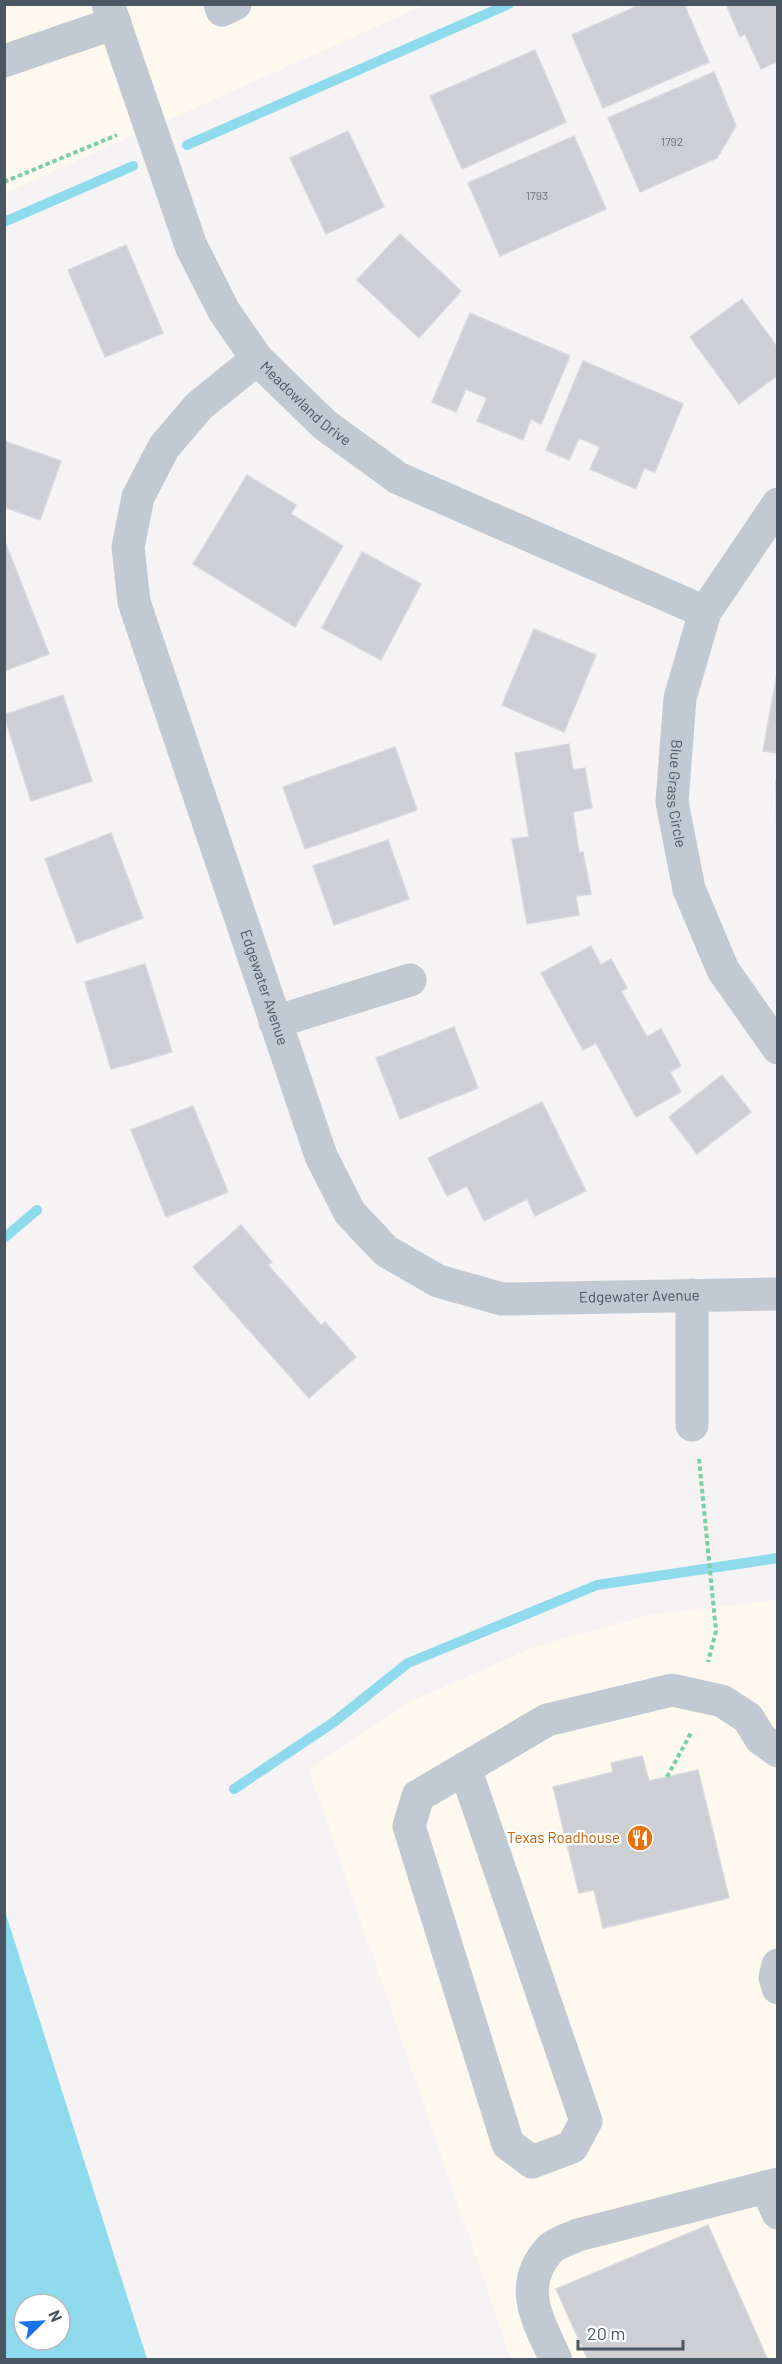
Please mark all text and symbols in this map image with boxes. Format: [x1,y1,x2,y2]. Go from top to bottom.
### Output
house number: 1792 [661,134,683,148]
house number: 1793 [526,188,548,202]
street label: Meadowland Drive [257,357,355,449]
street label: Blue Grass Circle [664,739,691,849]
street label: Edgewater Avenue [237,927,293,1047]
street label: Edgewater Avenue [579,1285,700,1306]
restaurant icon: Texas Roadhouse [625,1823,655,1853]
place label: Texas Roadhouse [507,1828,620,1846]
north arrow [12,2292,72,2352]
text: N [45,2307,67,2324]
scale bar [578,2313,683,2351]
text: 20 m [587,2322,625,2344]

